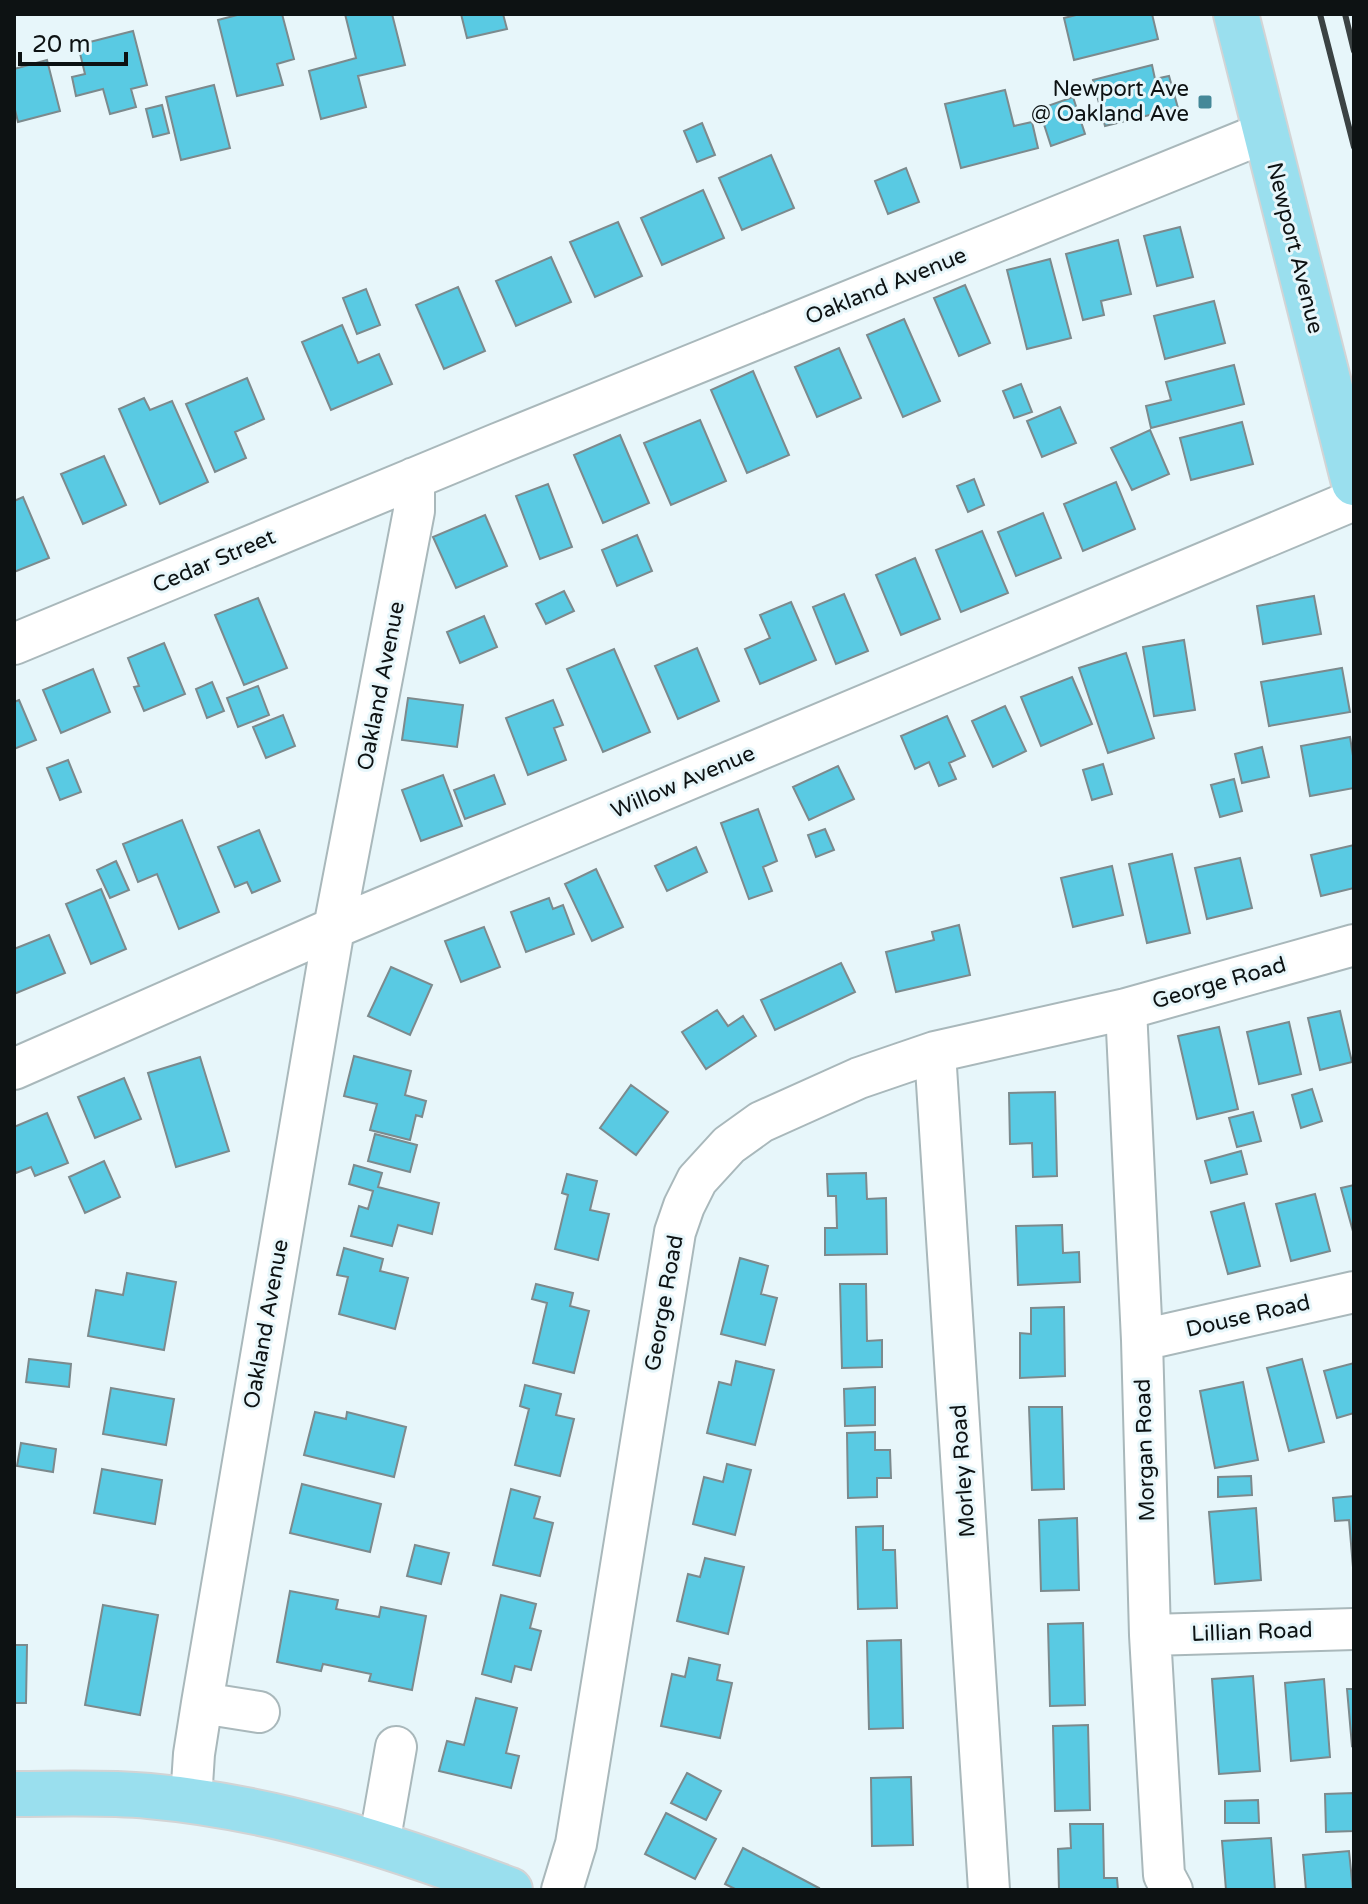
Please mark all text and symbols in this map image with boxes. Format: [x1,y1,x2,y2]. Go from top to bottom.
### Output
scale bar [20,16,126,66]
text: 20 m [32,30,90,59]
place label: Newport Ave @ Oakland Ave [1031,76,1189,127]
marker: Newport Ave @ Oakland Ave [1196,93,1214,111]
street label: Newport Avenue [1261,160,1329,336]
street label: Oakland Avenue [802,242,970,330]
street label: Cedar Street [149,524,279,598]
street label: Oakland Avenue [352,599,410,773]
street label: Willow Avenue [607,740,759,824]
street label: George Road [1149,951,1289,1015]
street label: George Road [639,1233,689,1373]
street label: Oakland Avenue [238,1237,294,1411]
street label: Douse Road [1183,1289,1313,1343]
street label: Morgan Road [1130,1378,1160,1522]
street label: Morley Road [945,1404,981,1538]
street label: Lillian Road [1191,1617,1313,1647]

